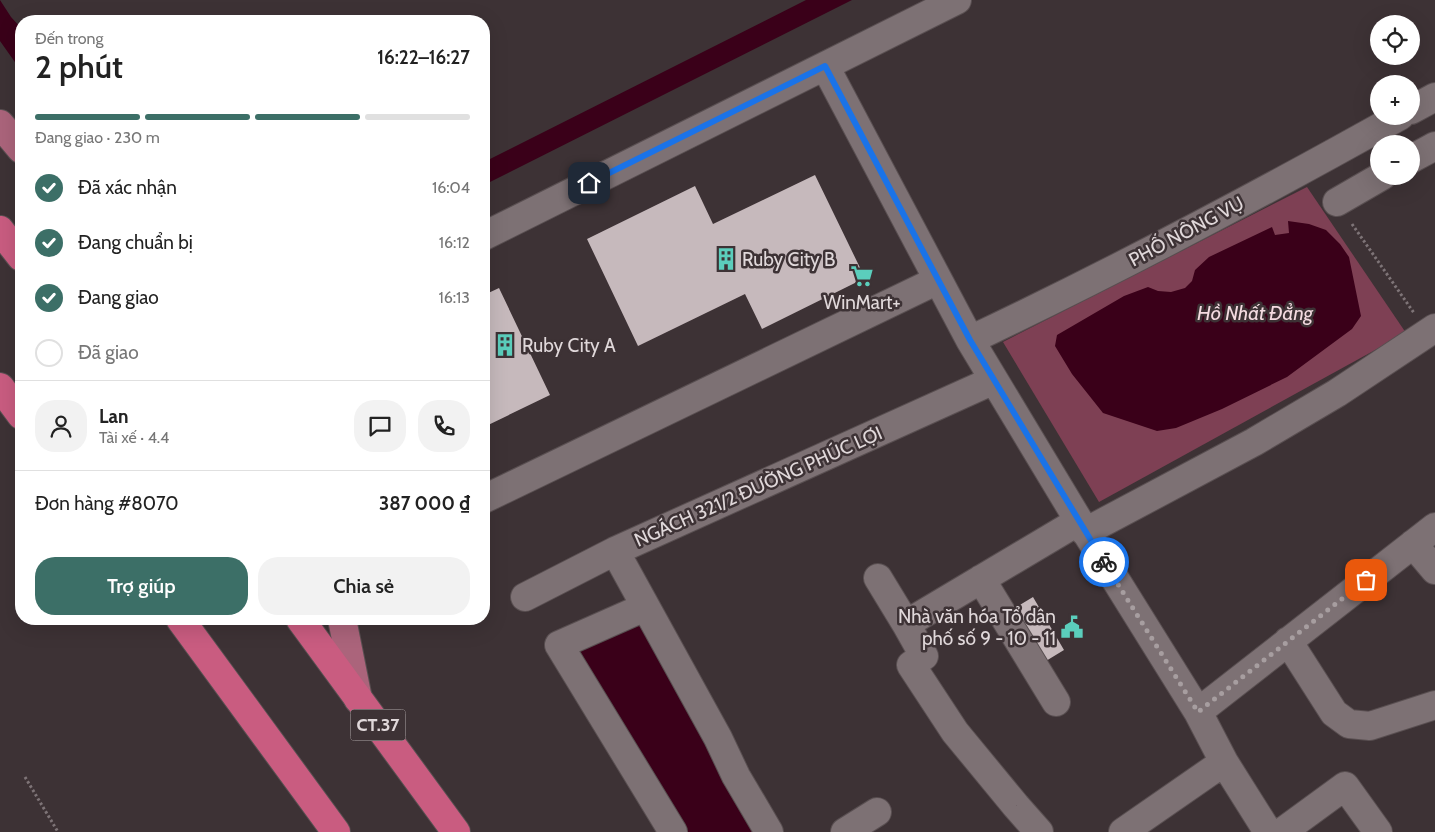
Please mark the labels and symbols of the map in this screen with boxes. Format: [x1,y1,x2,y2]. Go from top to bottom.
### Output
pin [568,162,610,204]
street label: PHỐ NÔNG VỤ [1123,189,1248,271]
building icon: Ruby City B [713,246,739,272]
place label: Ruby City B [742,248,835,271]
supermarket icon: WinMart+ [849,263,875,289]
place label: WinMart+ [823,291,901,314]
water label: Hồ Nhất Đẳng [1197,301,1314,325]
building icon: Ruby City A [492,332,518,358]
place label: Ruby City A [522,334,616,357]
street label: NGÁCH 321/2 ĐƯỜNG PHÚC LỢI [630,420,886,552]
courier [1079,537,1129,587]
pin [1345,559,1387,601]
place label: Nhà văn hóa Tổ dân phố số 9 - 10 - 11 [898,605,1056,650]
public building icon: Nhà văn hóa Tổ dân phố số 9 - 10 - 11 [1059,614,1085,640]
road number: CT.37 [350,710,406,740]

